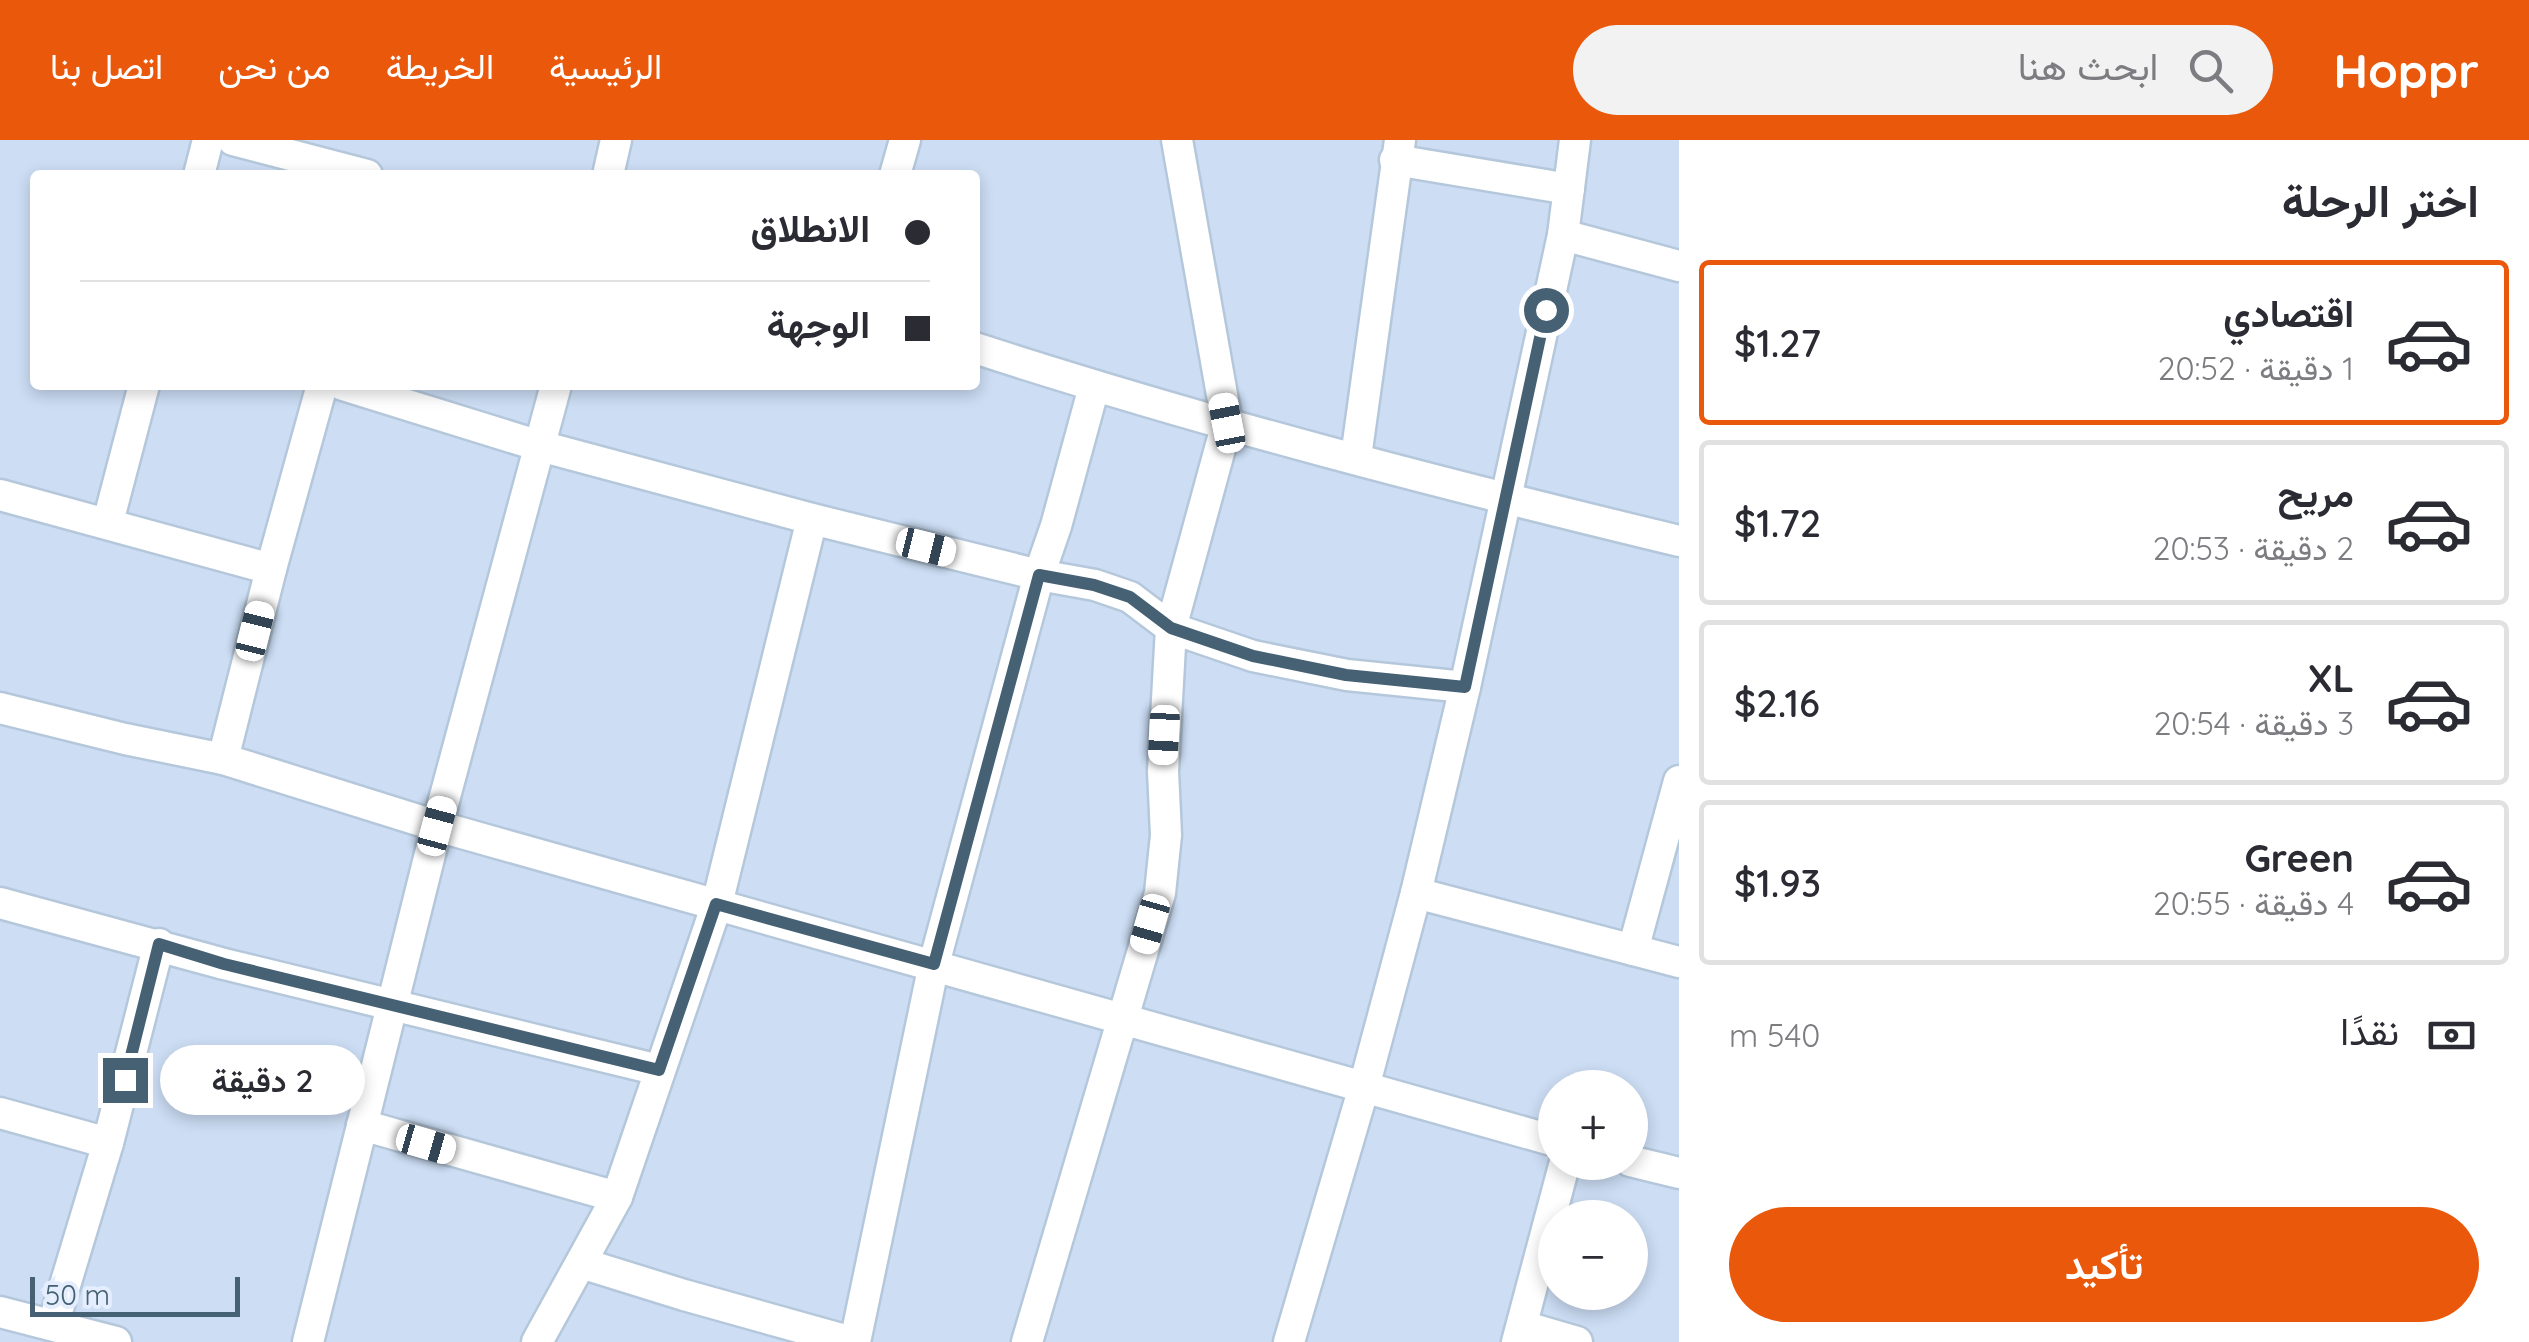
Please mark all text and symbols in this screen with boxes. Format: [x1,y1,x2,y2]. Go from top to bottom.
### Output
search box [1573,25,2273,115]
text: Hoppr [2333,40,2479,100]
text: ابحث هنا [2018,42,2158,90]
icon: search [2183,43,2238,98]
text: اتصل بنا [50,44,163,88]
text: من نحن [218,44,331,88]
text: الخريطة [386,44,494,88]
text: الرئيسية [549,44,662,88]
text: اختر الرحلة [2282,172,2479,228]
text: الانطلاق [751,204,870,252]
route start [1524,288,1569,333]
text: اقتصادي [2223,289,2354,337]
icon: car [2384,298,2474,388]
text: الوجهة [767,300,870,348]
text: $1.27 [1734,319,1821,367]
text: 1 دقيقة · 20:52 [2158,348,2354,388]
car [1207,391,1247,455]
text: مريح [2278,469,2354,517]
icon: car [2384,478,2474,568]
text: $1.72 [1734,499,1821,547]
car [893,525,959,569]
text: 2 دقيقة · 20:53 [2153,528,2354,568]
car [233,598,277,664]
text: XL [2308,654,2354,702]
icon: car [2384,658,2474,748]
text: $2.16 [1734,679,1820,727]
text: 3 دقيقة · 20:54 [2154,703,2354,743]
car [1147,704,1181,766]
car [415,793,459,859]
text: Green [2244,834,2354,882]
icon: car [2384,838,2474,928]
text: $1.93 [1734,859,1821,907]
text: 4 دقيقة · 20:55 [2153,883,2354,923]
car [1127,891,1173,957]
text: نقدًا [2340,1007,2399,1055]
icon: cash [2424,1008,2479,1063]
text: 540 m [1729,1015,1820,1055]
callout: 2 دقيقة [160,1045,365,1115]
route end [103,1058,148,1103]
text: 2 دقيقة [211,1060,314,1100]
map controls [1538,1070,1648,1310]
button: + [1538,1070,1648,1180]
car [393,1121,459,1167]
button: − [1538,1200,1648,1310]
button: تأكيد [1729,1207,2479,1322]
scale bar [30,1272,240,1316]
text: 50 m [45,1277,110,1312]

